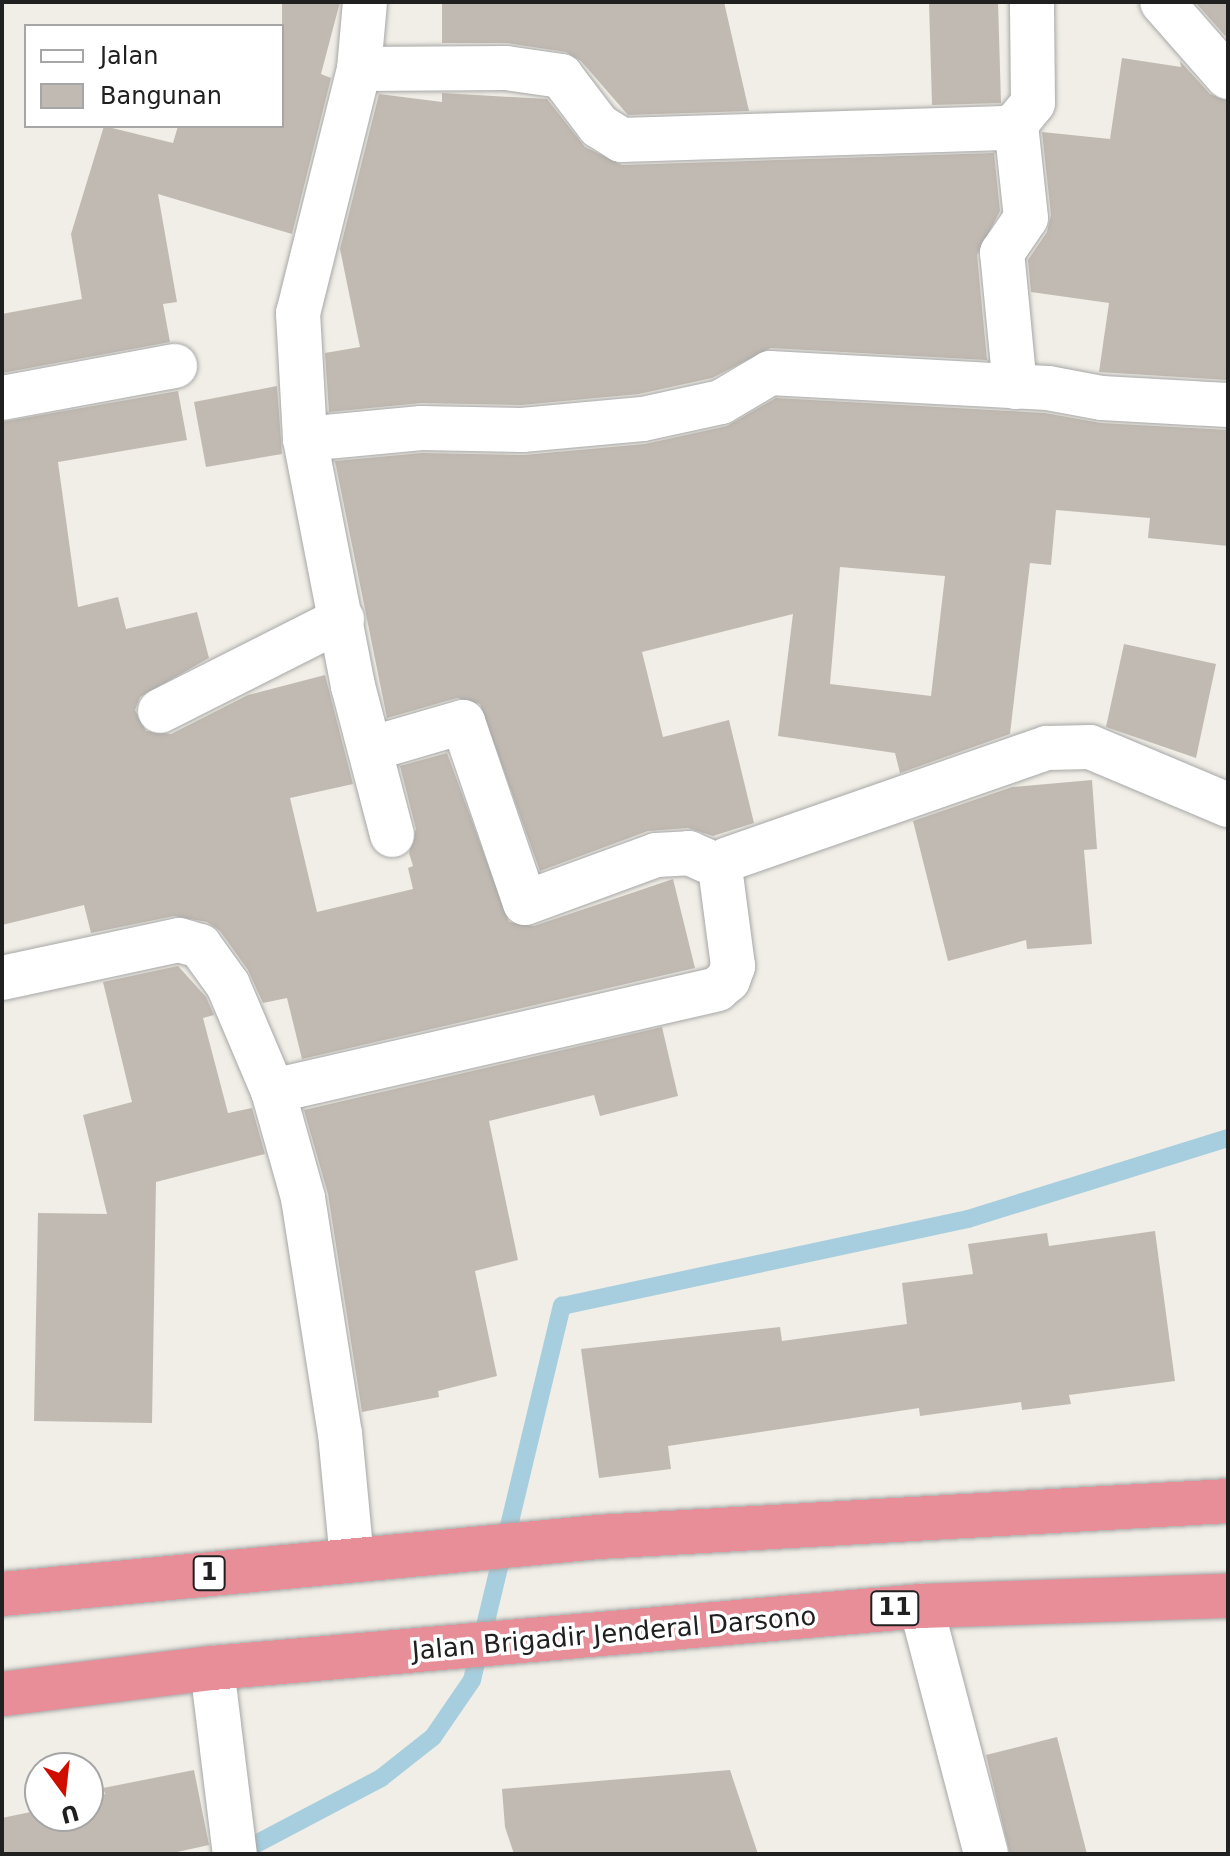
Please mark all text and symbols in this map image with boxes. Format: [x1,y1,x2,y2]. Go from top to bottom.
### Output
legend [24,24,284,128]
text: Jalan [100,42,158,70]
text: Bangunan [100,82,222,110]
road number: 1 [191,1553,227,1593]
road number: 11 [869,1588,921,1628]
street label: Jalan Brigadir Jenderal Darsono [411,1601,817,1667]
north arrow [24,1752,104,1832]
text: U [58,1799,82,1828]

